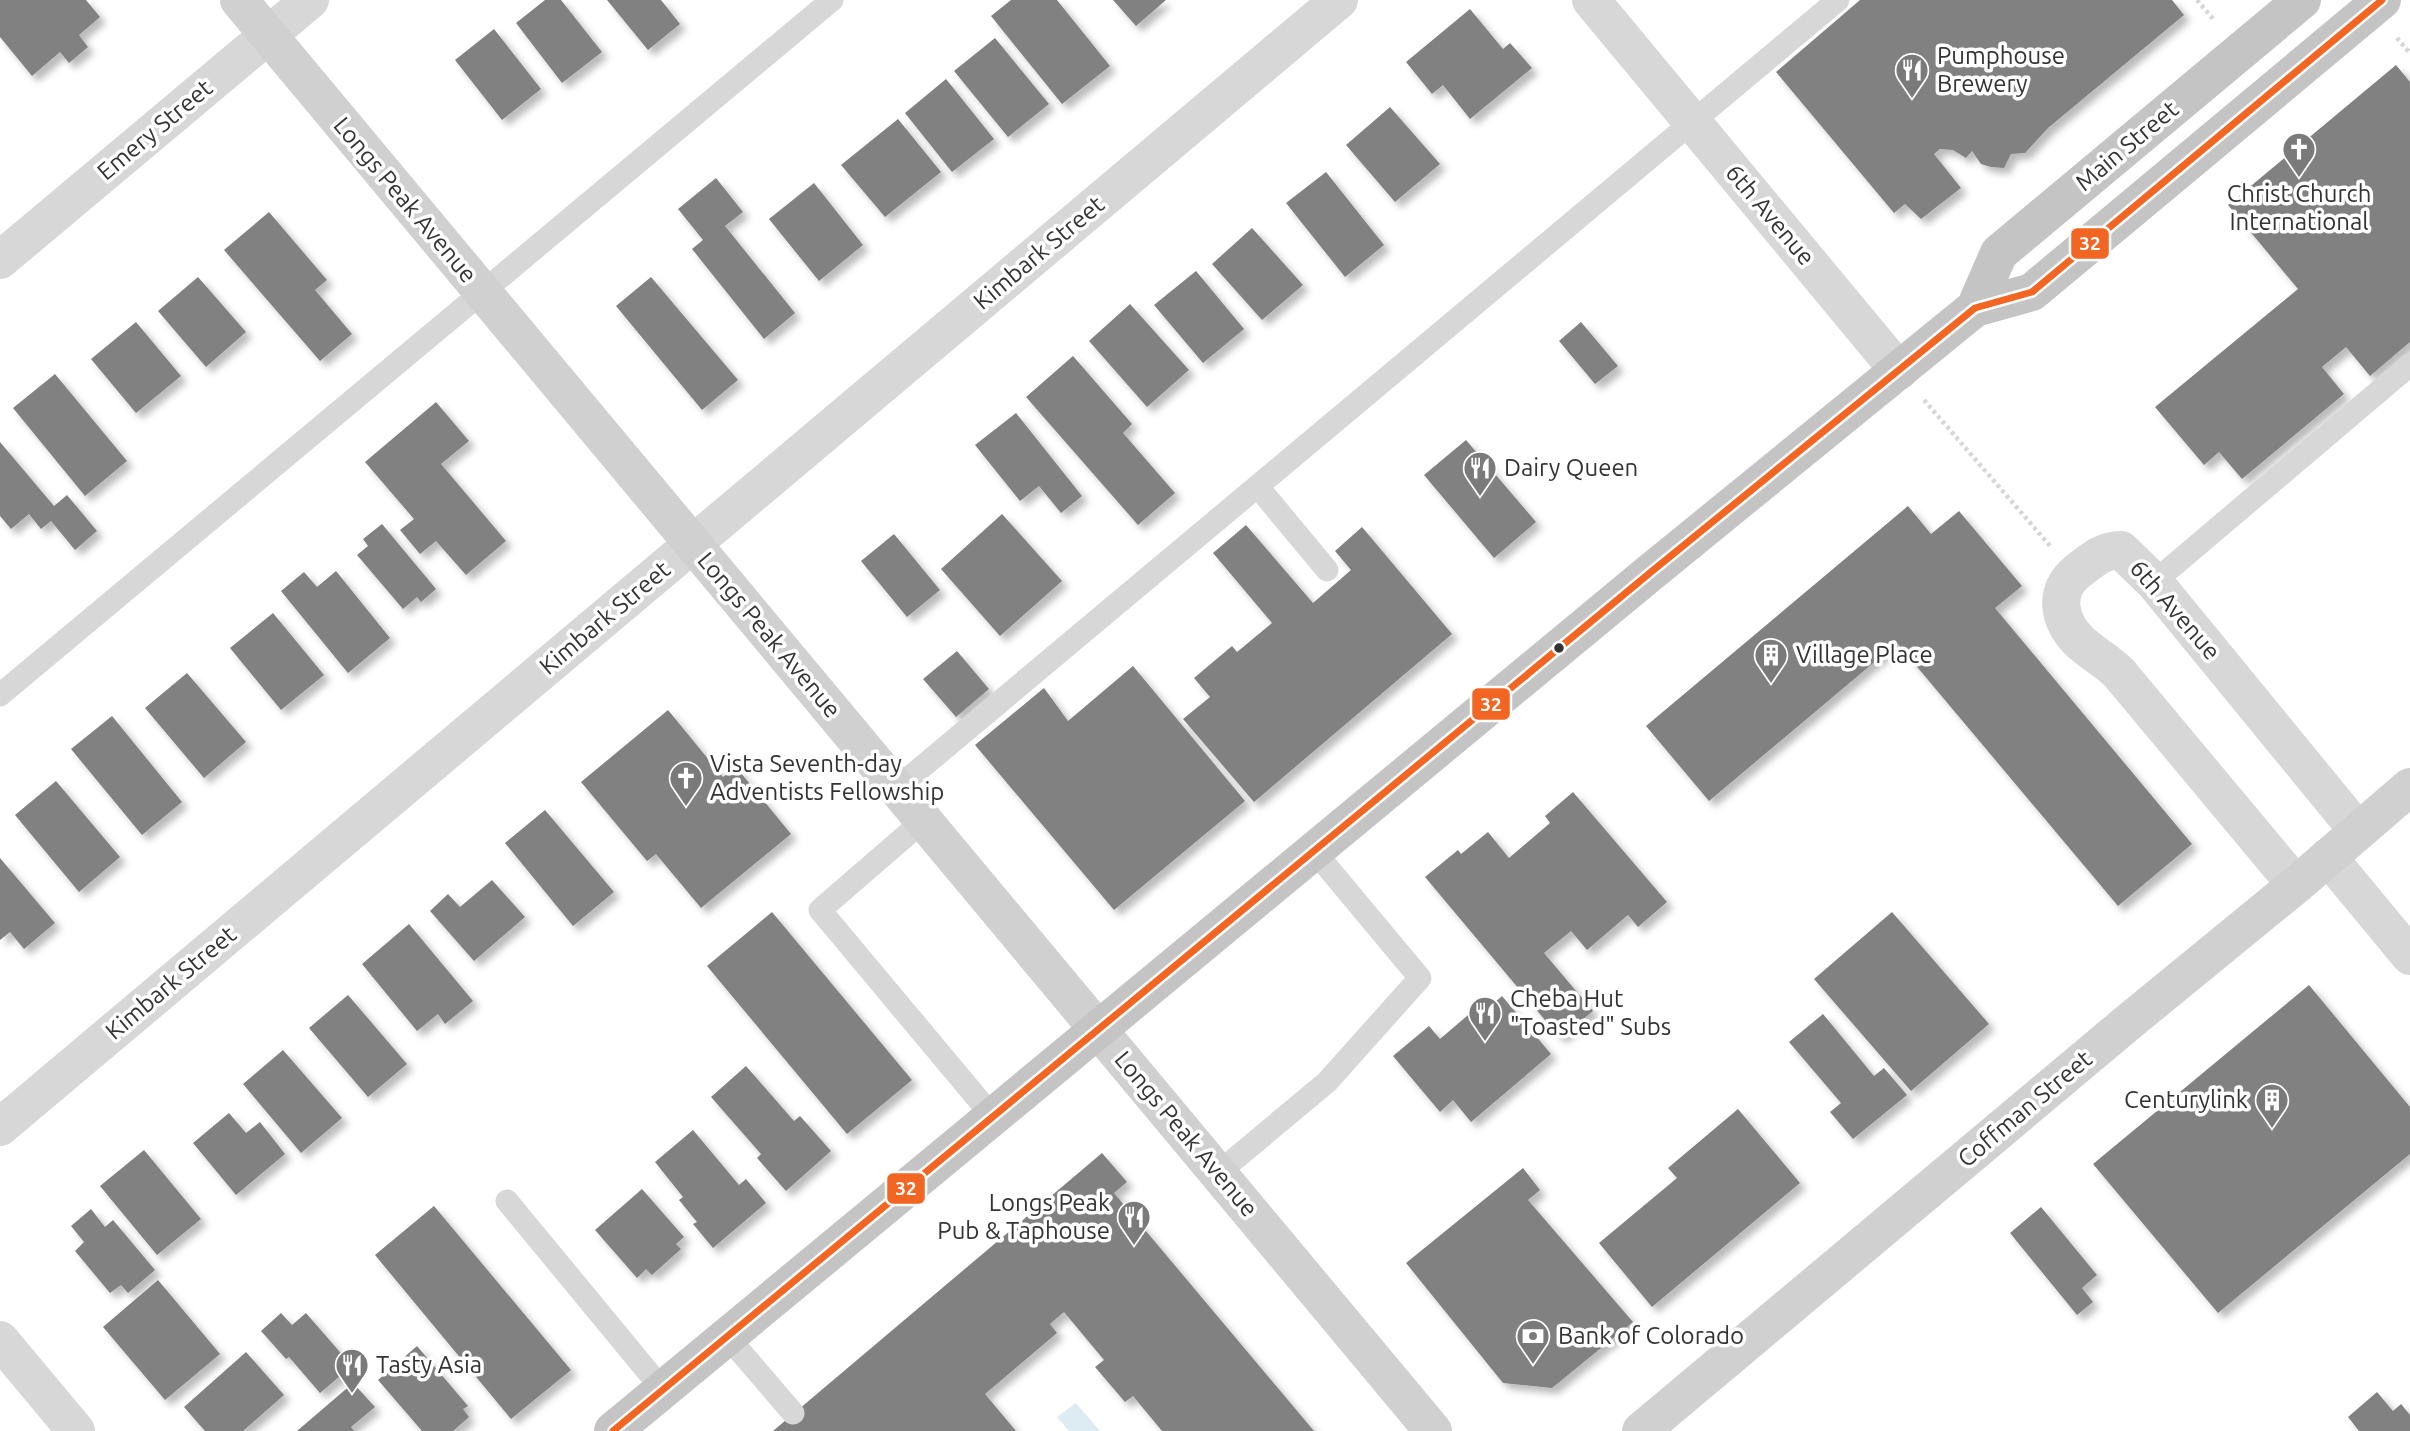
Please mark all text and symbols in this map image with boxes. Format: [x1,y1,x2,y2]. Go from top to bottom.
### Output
place label: Pumphouse Brewery [1937,42,2065,97]
restaurant icon: Pumphouse Brewery [1893,51,1931,100]
street label: Emery Street [92,74,218,185]
street label: Main Street [2070,95,2184,196]
street label: Longs Peak Avenue [328,111,482,288]
church icon: Christ Church International [2280,130,2318,179]
street label: 6th Avenue [1720,159,1820,270]
place label: Christ Church International [2227,180,2371,235]
street label: Kimbark Street [968,190,1110,315]
line badge: 32 [2070,227,2110,260]
text: 32 [2079,232,2101,254]
restaurant icon: Dairy Queen [1461,449,1499,498]
place label: Dairy Queen [1504,454,1638,481]
street label: Longs Peak Avenue [692,546,846,723]
street label: 6th Avenue [2125,554,2226,665]
street label: Kimbark Street [534,555,676,680]
building icon: Village Place [1752,636,1790,685]
unlabelled marker [1552,641,1566,655]
place label: Village Place [1796,641,1933,668]
line badge: 32 [1471,687,1511,721]
text: 32 [1480,693,1502,715]
place label: Vista Seventh-day Adventists Fellowship [710,750,944,805]
church icon: Vista Seventh-day Adventists Fellowship [667,759,705,808]
street label: Kimbark Street [100,920,242,1045]
place label: Cheba Hut "Toasted" Subs [1510,985,1671,1040]
restaurant icon: Cheba Hut "Toasted" Subs [1466,994,1504,1043]
street label: Coffman Street [1952,1044,2097,1172]
street label: Longs Peak Avenue [1109,1045,1263,1222]
building icon: Centurylink [2253,1081,2291,1130]
place label: Centurylink [2124,1086,2248,1113]
line badge: 32 [886,1172,926,1205]
text: 32 [895,1177,917,1199]
place label: Longs Peak Pub & Taphouse [937,1189,1110,1244]
restaurant icon: Longs Peak Pub & Taphouse [1115,1198,1153,1247]
bank icon: Bank of Colorado [1514,1317,1552,1366]
place label: Bank of Colorado [1558,1322,1744,1349]
restaurant icon: Tasty Asia [333,1346,371,1395]
place label: Tasty Asia [376,1351,482,1378]

